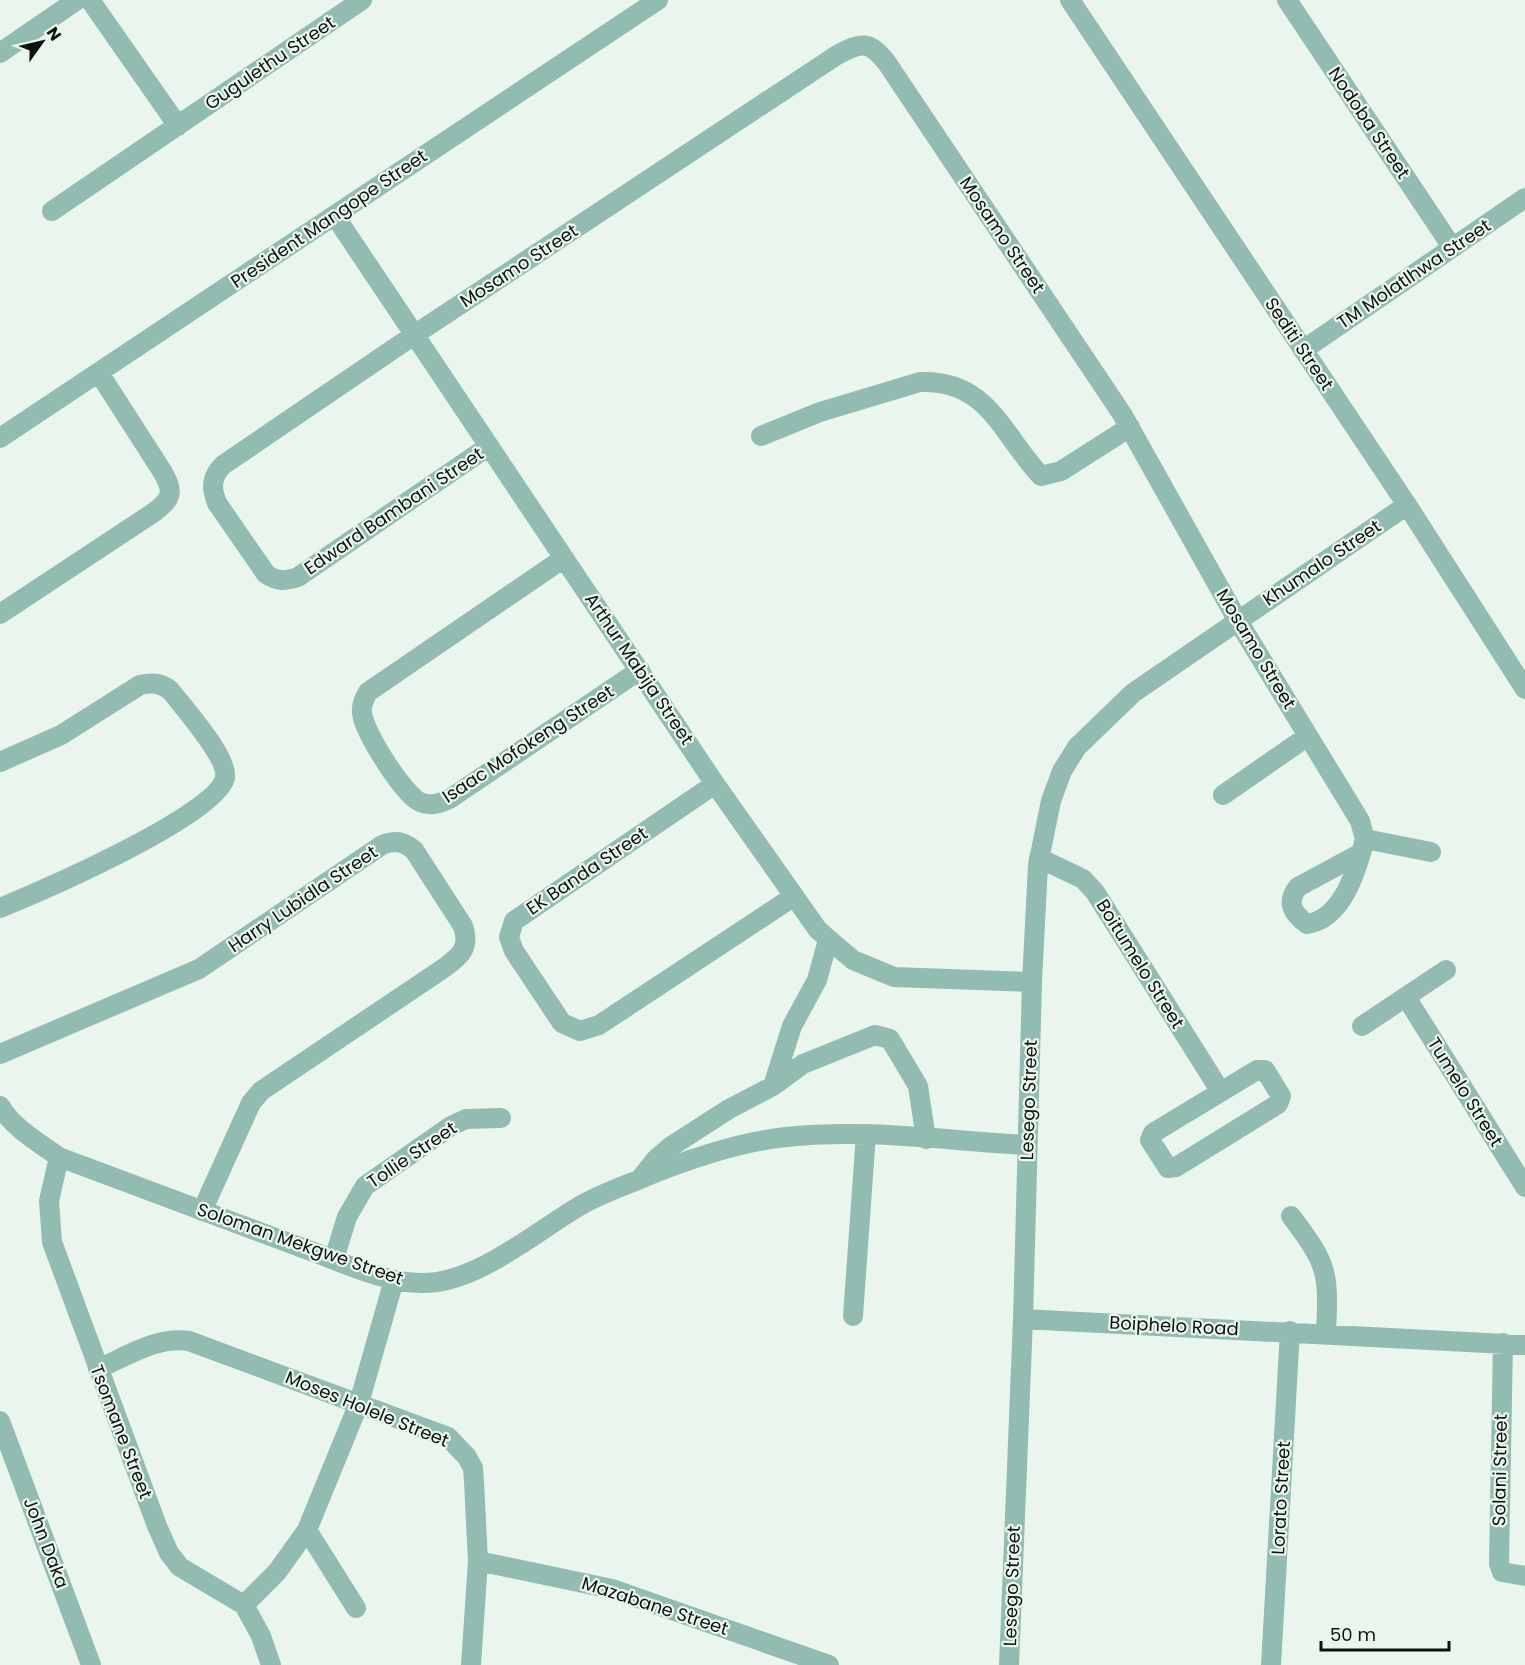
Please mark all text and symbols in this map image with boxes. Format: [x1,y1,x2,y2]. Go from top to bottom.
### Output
street label: Gugulethu Street [200,10,340,115]
north arrow [12,12,72,72]
text: N [41,22,67,45]
street label: Nodoba Street [1323,62,1416,183]
street label: President Mangope Street [226,143,432,294]
street label: Mosamo Street [954,171,1051,298]
street label: TM Molatlhwa Street [1332,213,1496,334]
street label: Mosamo Street [455,218,583,313]
street label: Sediti Street [1259,292,1340,395]
street label: Edward Bambani Street [299,441,488,580]
street label: Khumalo Street [1258,514,1386,612]
street label: Mosamo Street [1211,584,1302,714]
street label: Arthur Mabija Street [579,588,700,750]
street label: Isaac Mofokeng Street [437,679,618,809]
street label: EK Banda Street [521,821,652,920]
street label: Harry Lubidla Street [223,839,382,958]
street label: Boitumelo Street [1091,894,1190,1033]
street label: Tumelo Street [1422,1032,1509,1151]
street label: Lesego Street [1014,1039,1043,1161]
street label: Tollie Street [362,1115,461,1194]
street label: Soloman Mekgwe Street [194,1196,407,1291]
street label: Boiphelo Road [1109,1310,1239,1341]
street label: Tsomane Street [84,1361,159,1502]
street label: Moses Holele Street [282,1364,453,1453]
street label: Solani Street [1486,1414,1513,1526]
street label: Lorato Street [1265,1441,1296,1555]
street label: John Daka [18,1494,75,1592]
street label: Lesego Street [997,1525,1026,1647]
street label: Mazabane Street [579,1570,732,1641]
scale bar [1321,1614,1448,1652]
text: 50 m [1330,1622,1376,1647]

